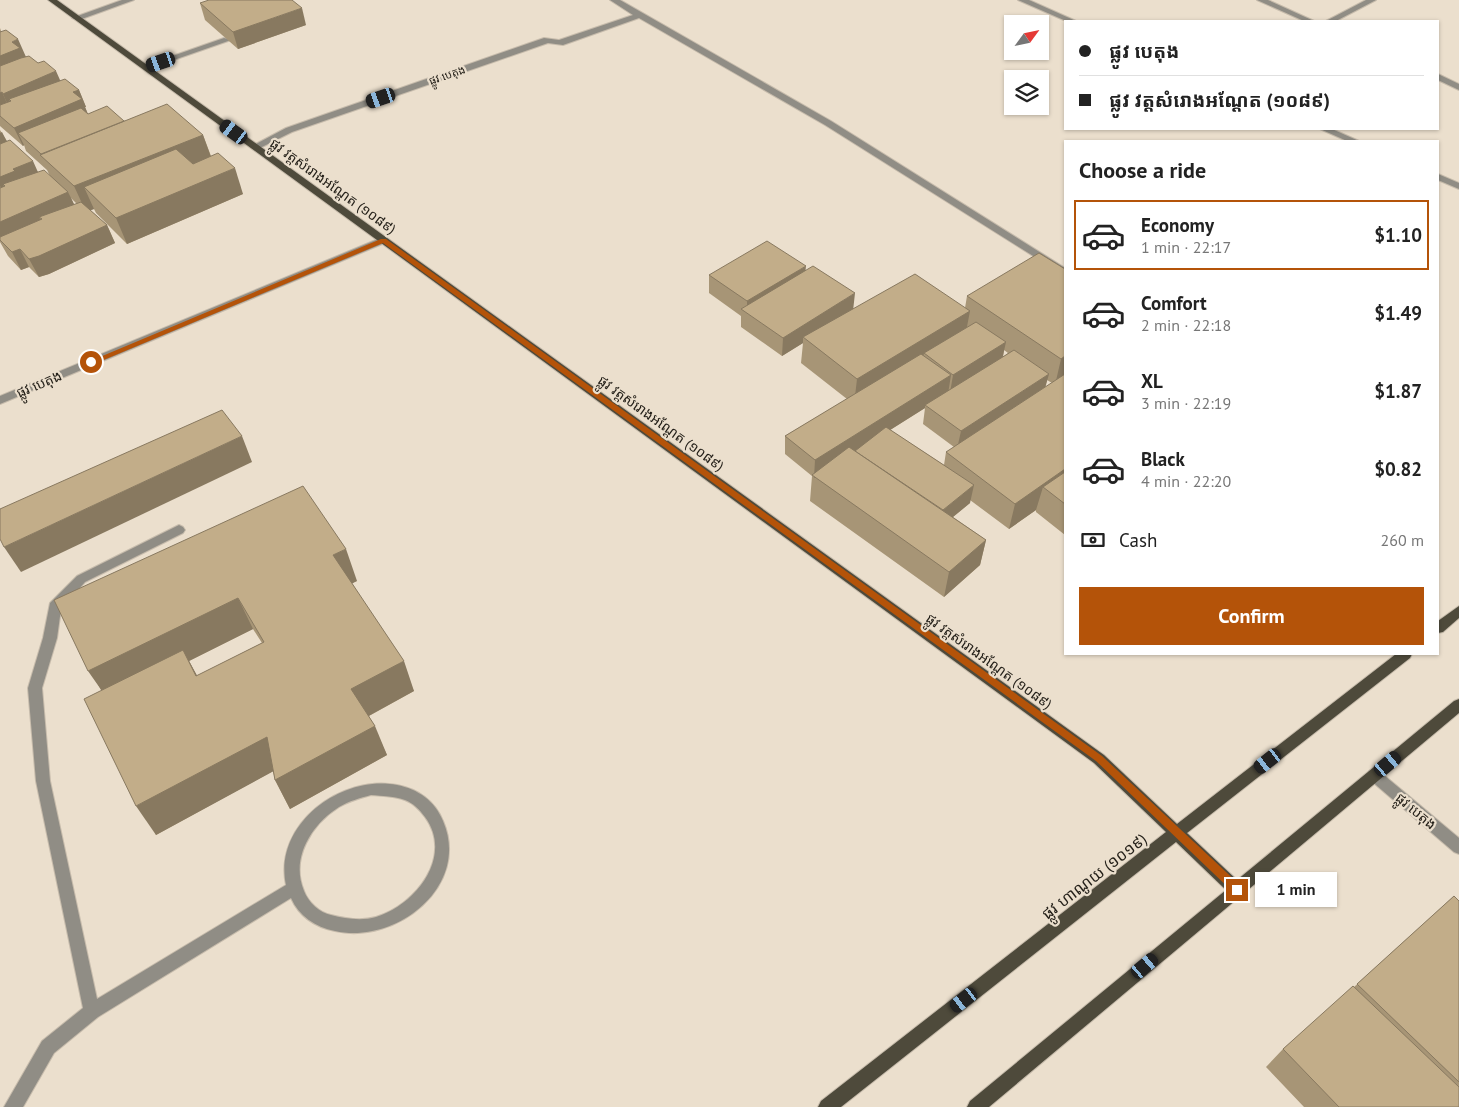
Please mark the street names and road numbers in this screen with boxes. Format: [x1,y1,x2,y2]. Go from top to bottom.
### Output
street label: ផ្លូវ បេតុង [427,62,468,91]
street label: ផ្លូវ វត្តសំរោងអណ្ដែត (១០៨៩) [265,134,400,240]
street label: ផ្លូវ បេតុង [13,366,66,405]
street label: ផ្លូវ វត្តសំរោងអណ្ដែត (១០៨៩) [593,371,728,477]
street label: ផ្លូវ វត្តសំរោងអណ្ដែត (១០៨៩) [921,609,1056,715]
street label: ផ្លូវ បេតុង [1390,789,1440,836]
street label: ផ្លូវ ហាណូយ (១០១៩) [1037,829,1154,927]

